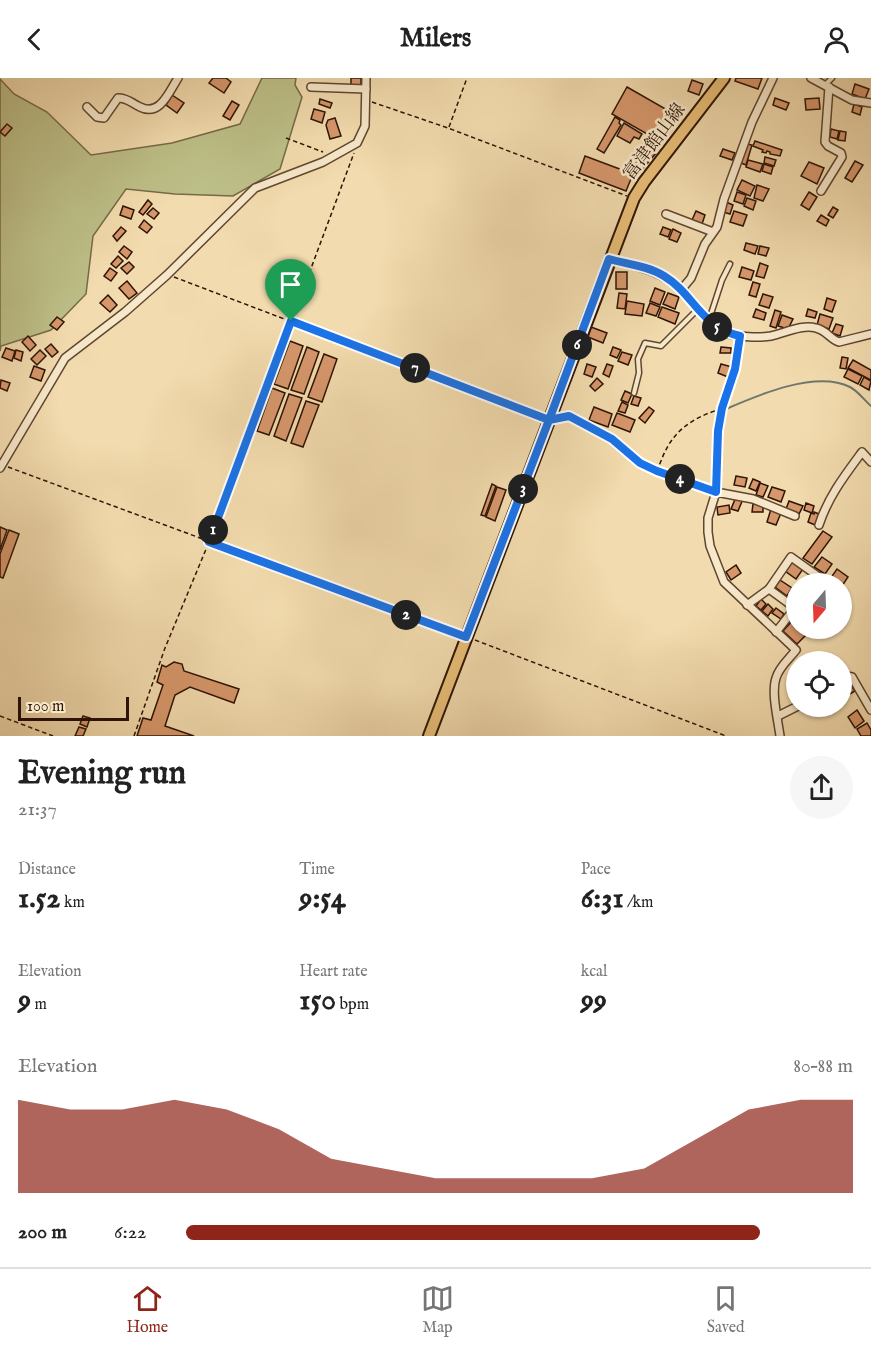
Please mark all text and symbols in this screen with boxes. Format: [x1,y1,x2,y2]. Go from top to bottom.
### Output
text: Milers [400,22,471,56]
icon: back [18,23,51,56]
icon: person [820,23,853,56]
street label: 富津館山線 [619,99,691,185]
pin [265,259,316,321]
icon: arrive [274,268,307,301]
pin: 5 [702,312,732,342]
text: 5 [714,317,720,337]
pin: 6 [562,330,592,360]
text: 6 [574,335,580,355]
pin: 7 [400,353,430,383]
text: 7 [411,358,419,378]
pin: 4 [665,464,695,494]
text: 4 [676,469,684,489]
pin: 3 [508,474,538,504]
text: 3 [520,479,526,499]
pin: 1 [198,515,228,545]
text: 1 [210,520,216,540]
north arrow [786,573,852,639]
map controls [786,573,852,717]
pin: 2 [391,600,421,630]
text: 2 [402,605,410,625]
button: locate [786,651,852,717]
scale bar [18,694,129,722]
text: 100 m [27,697,64,717]
text: Evening run [18,753,186,795]
button: share [790,756,853,819]
text: 21:37 [18,797,57,822]
text: Distance [18,860,76,880]
text: Time [299,860,335,880]
text: Pace [581,860,611,880]
text: 1.52 [18,880,60,918]
text: 9:54 [299,880,346,918]
text: 6:31 [581,880,624,918]
text: km [60,893,85,913]
text: /km [624,893,653,913]
text: Elevation [18,962,81,982]
text: Heart rate [299,962,368,982]
text: kcal [581,962,607,982]
text: 9 [18,982,31,1020]
text: 150 [299,982,336,1020]
text: 99 [581,982,607,1020]
text: m [31,995,47,1015]
text: bpm [336,995,369,1015]
text: Elevation [18,1054,97,1079]
text: 80–88 m [793,1054,853,1079]
text: 200 m [18,1220,67,1245]
text: 6:22 [114,1220,146,1245]
tab: Home [126,1282,168,1338]
tab: Map [421,1282,454,1338]
tab: Saved [707,1282,745,1338]

